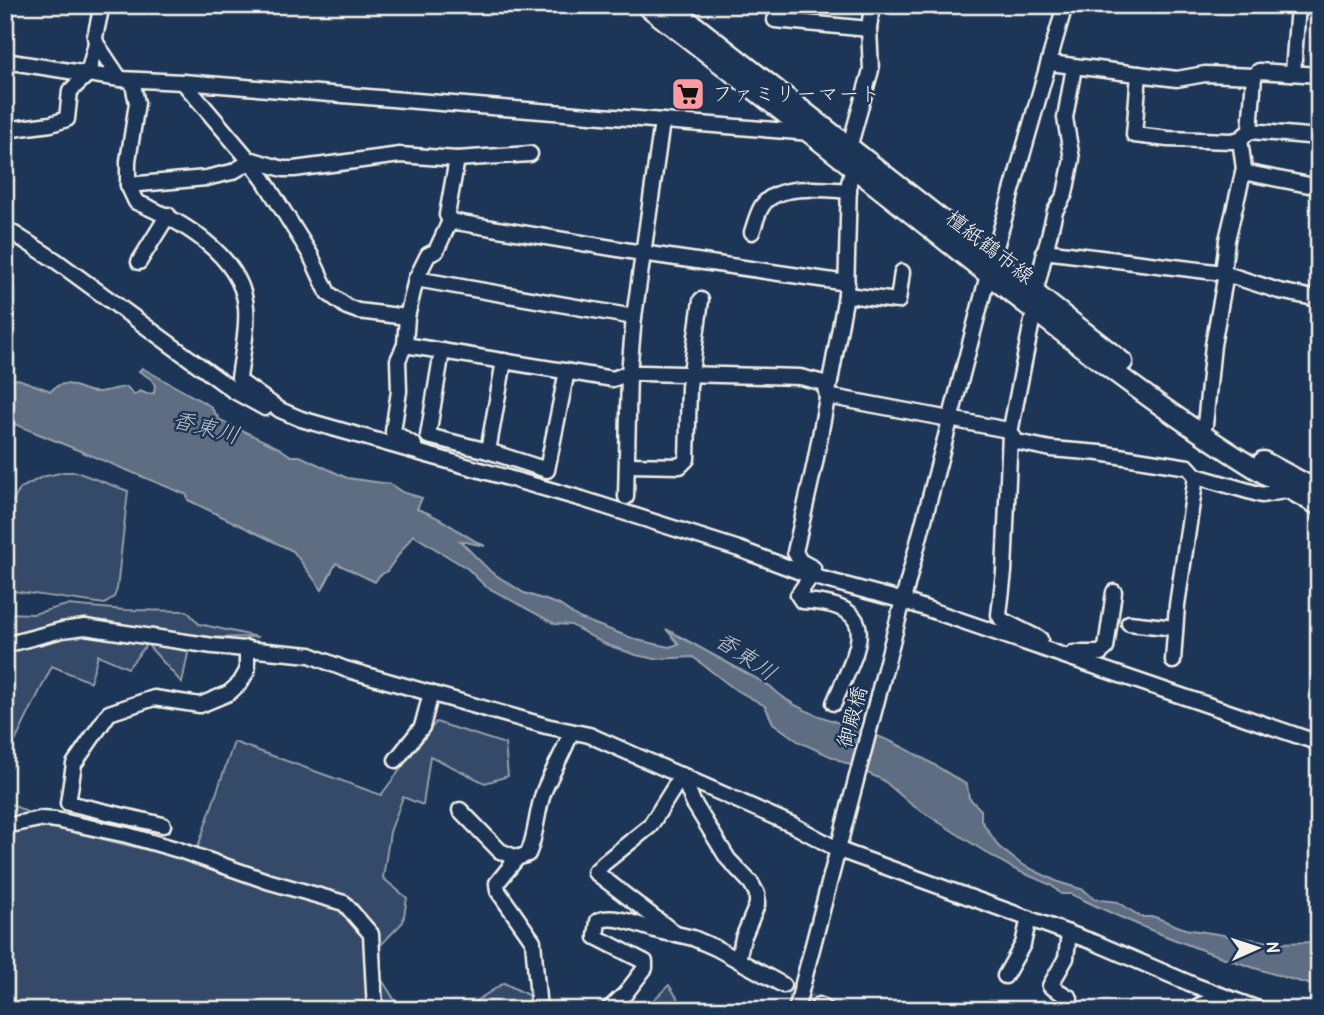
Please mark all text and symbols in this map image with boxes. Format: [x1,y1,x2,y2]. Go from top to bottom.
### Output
supermarket icon: ファミリーマート [669,75,707,113]
place label: ファミリーマート [712,79,880,108]
street label: 檀紙鶴市線 [940,203,1041,290]
water label: 香東川 [169,403,243,450]
water label: 香東川 [709,623,784,688]
street label: 御殿橋 [829,683,874,751]
north arrow [1222,914,1292,984]
text: N [1261,941,1287,953]

